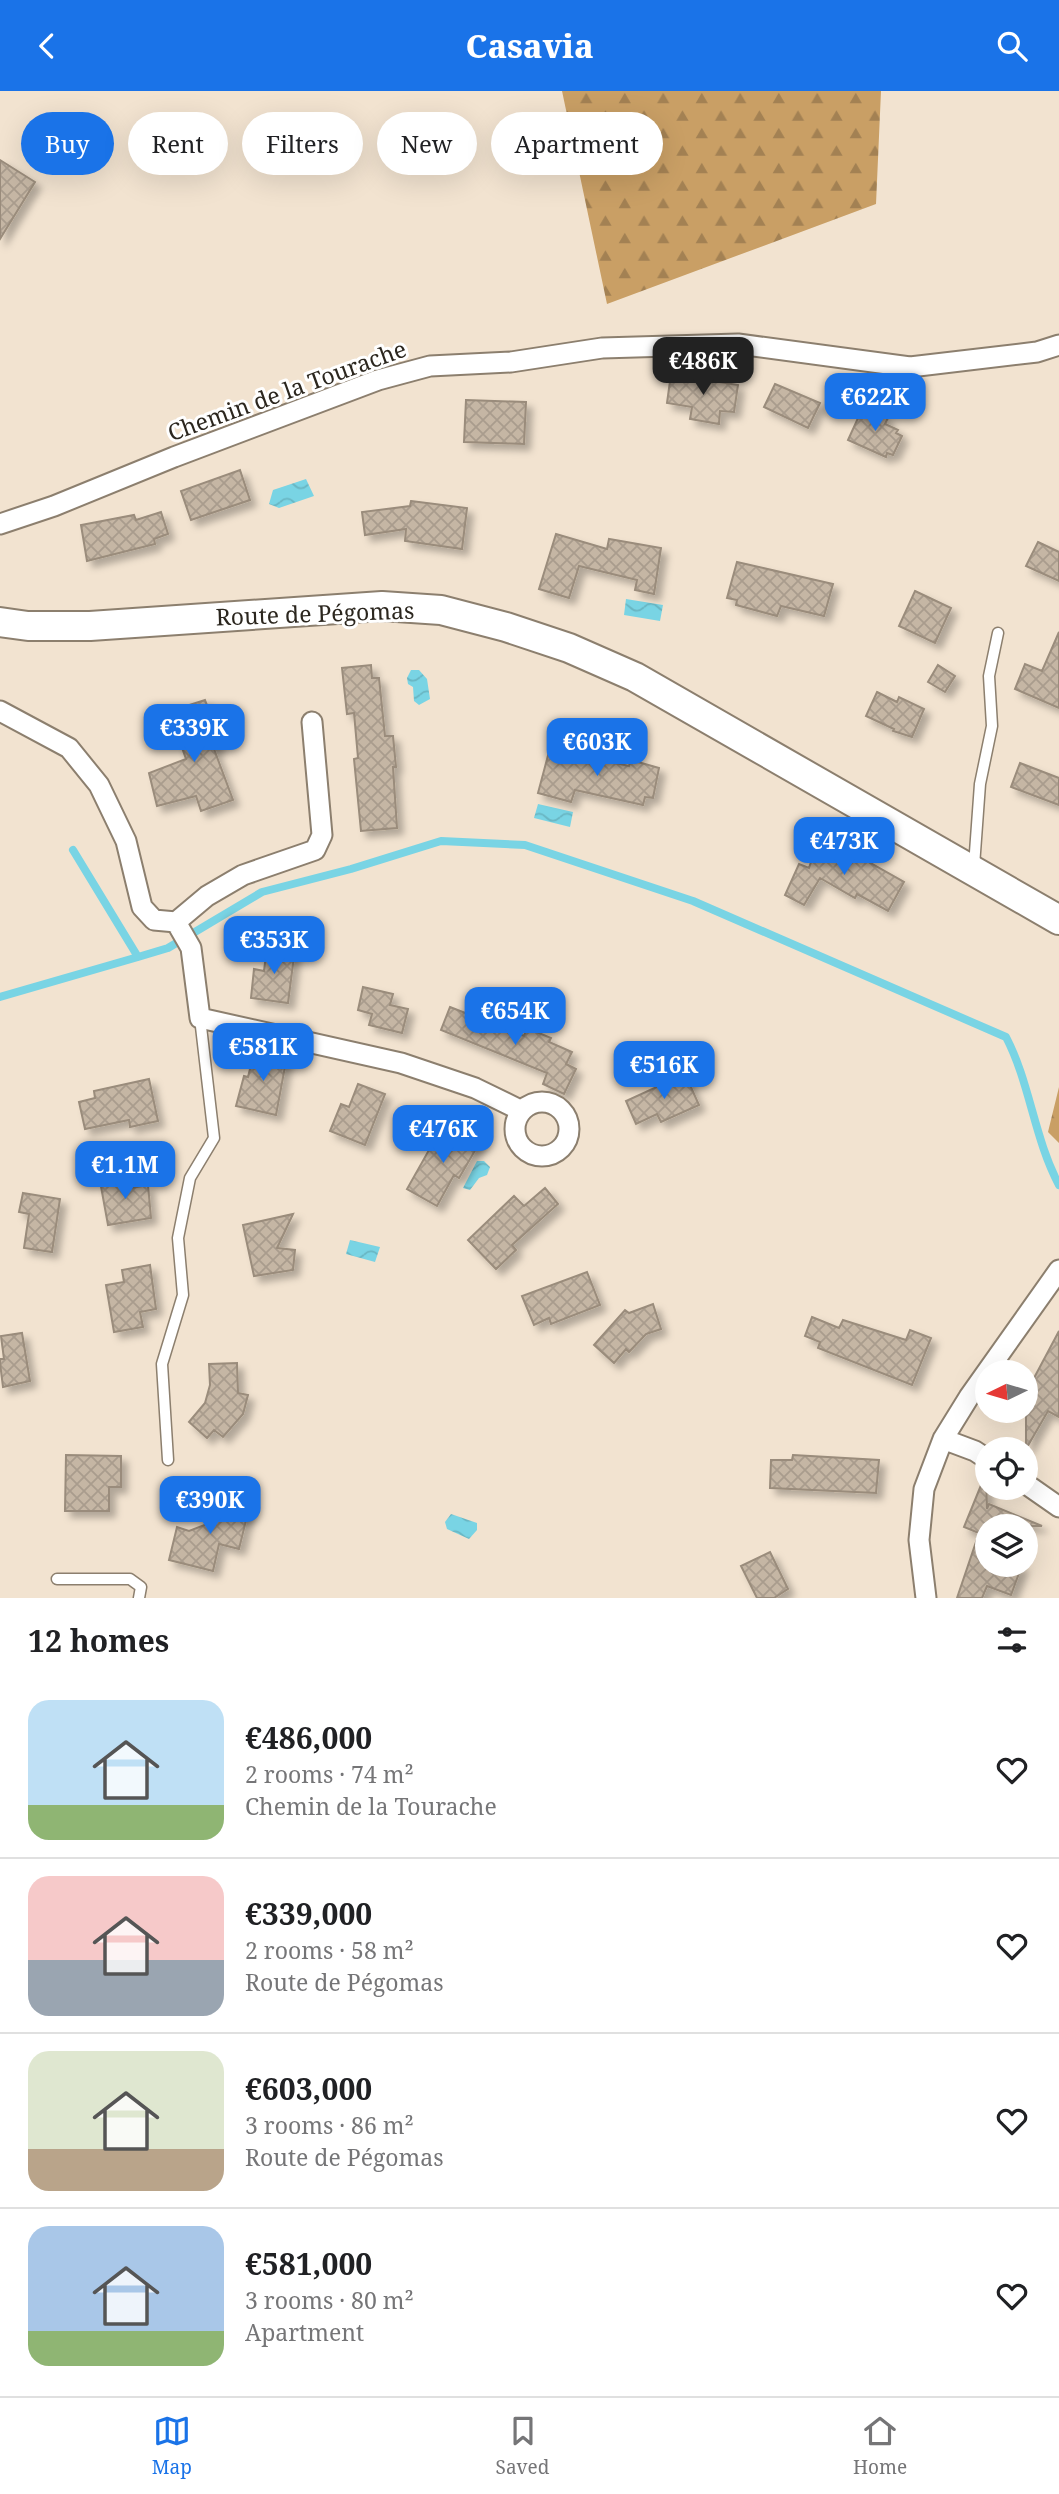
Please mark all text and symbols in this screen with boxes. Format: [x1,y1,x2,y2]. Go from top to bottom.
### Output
text: Casavia [465,24,594,67]
icon: back [28,27,66,65]
icon: search [993,27,1031,65]
chip: Buy [21,112,114,175]
chip: Rent [128,112,228,175]
chip: Filters [242,112,363,175]
chip: New [377,112,477,175]
chip: Apartment [491,112,663,175]
street label: Chemin de la Tourache [163,332,410,448]
pin: €486K [654,337,752,397]
text: €486K [669,344,737,376]
pin: €622K [826,373,924,433]
text: €622K [841,380,909,412]
street label: Route de Pégomas [215,594,415,632]
pin: €339K [145,705,243,764]
text: €339K [160,711,228,743]
pin: €603K [548,719,646,778]
text: €603K [563,725,631,757]
pin: €473K [795,817,893,877]
text: €473K [810,824,878,856]
pin: €353K [225,917,323,976]
text: €353K [240,923,308,955]
pin: €654K [466,988,564,1047]
text: €654K [481,994,549,1026]
pin: €581K [214,1023,312,1083]
text: €581K [229,1030,297,1062]
pin: €516K [615,1041,713,1101]
text: €516K [630,1048,698,1080]
pin: €476K [394,1105,492,1165]
text: €476K [409,1112,477,1144]
pin: €1.1M [76,1141,174,1201]
text: €1.1M [91,1148,159,1180]
north arrow [975,1360,1038,1423]
map controls [975,1360,1038,1577]
button: locate [975,1437,1038,1500]
pin: €390K [161,1477,259,1536]
text: €390K [176,1483,244,1515]
button: layers [975,1514,1038,1577]
text: 12 homes [28,1620,169,1661]
icon: filters [993,1621,1031,1659]
text: €486,000 [245,1717,372,1758]
icon: home [84,1728,168,1812]
icon: heart [993,1751,1031,1789]
text: 2 rooms · 74 m² [245,1758,414,1790]
text: Chemin de la Tourache [245,1790,497,1822]
text: €339,000 [245,1893,372,1934]
icon: home [84,1904,168,1988]
icon: heart [993,1927,1031,1965]
text: 2 rooms · 58 m² [245,1934,414,1966]
text: Route de Pégomas [245,1966,444,1998]
text: €603,000 [245,2068,372,2109]
icon: home [84,2079,168,2163]
icon: heart [993,2102,1031,2140]
text: 3 rooms · 86 m² [245,2109,414,2141]
text: Route de Pégomas [245,2141,444,2173]
text: €581,000 [245,2243,372,2284]
icon: home [84,2254,168,2338]
icon: heart [993,2277,1031,2315]
text: 3 rooms · 80 m² [245,2284,414,2316]
text: Apartment [245,2316,364,2348]
tab: Map [152,2412,192,2480]
tab: Saved [496,2412,549,2480]
tab: Home [853,2412,907,2480]

